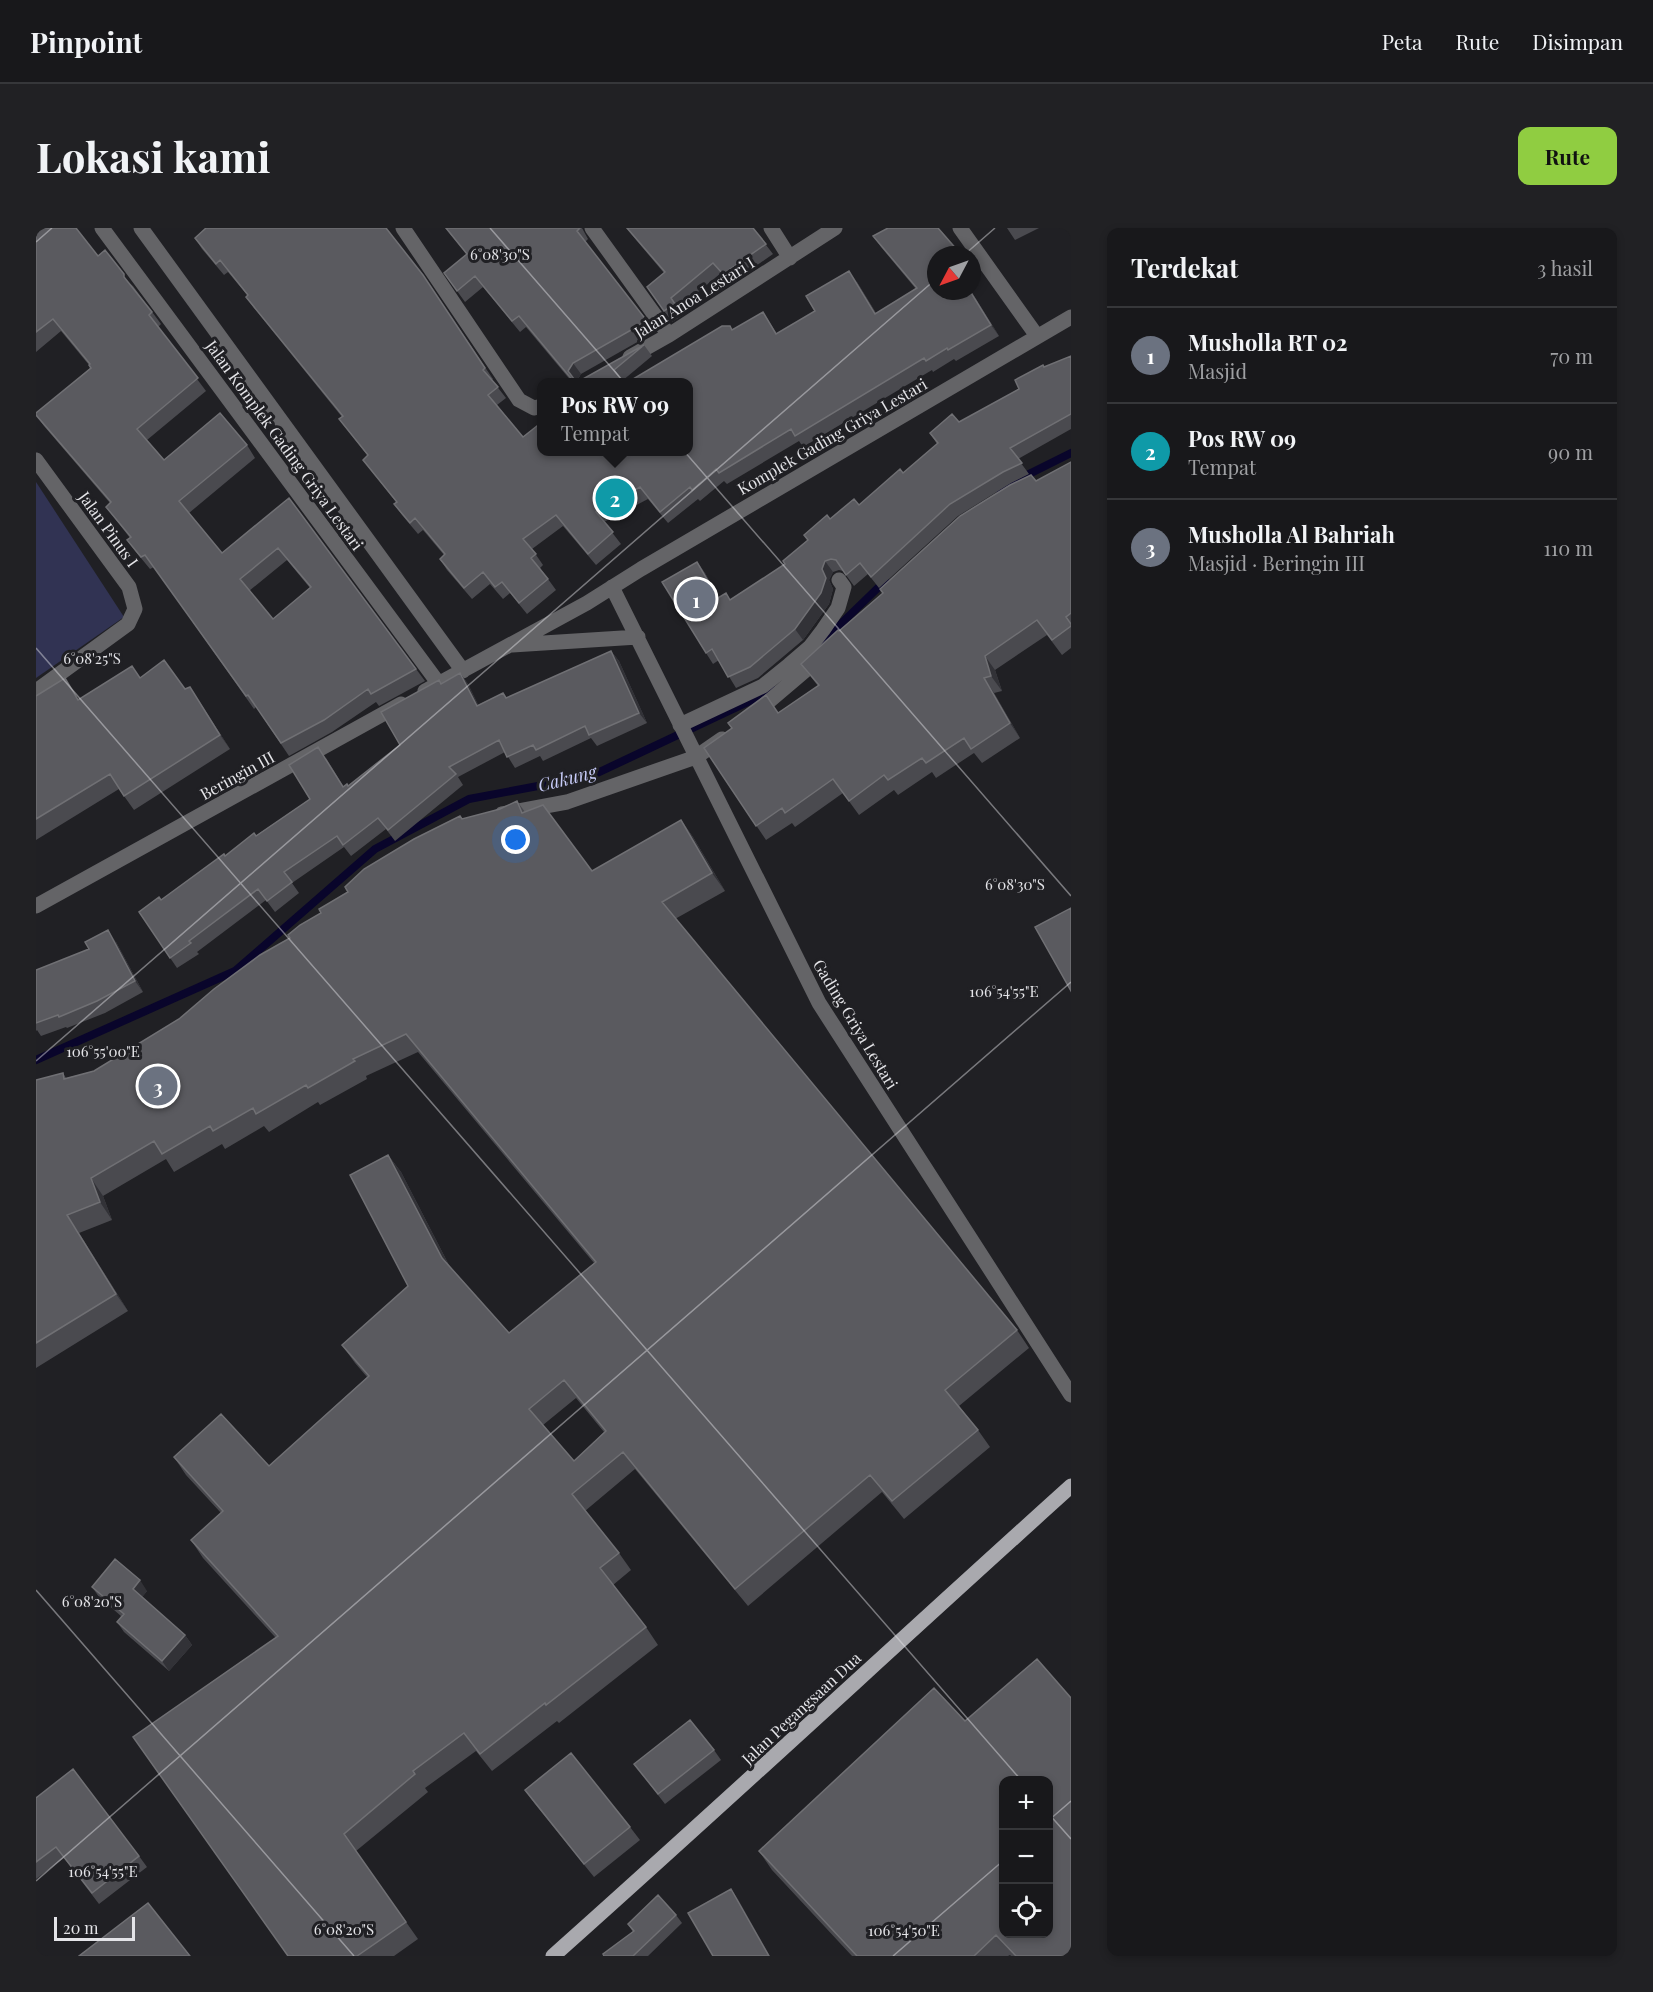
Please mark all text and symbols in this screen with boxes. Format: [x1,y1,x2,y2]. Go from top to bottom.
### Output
text: Pinpoint [30,23,142,60]
text: Peta [1382,27,1422,55]
text: Rute [1455,27,1499,55]
text: Disimpan [1532,27,1623,55]
button: Rute [1518,127,1617,185]
text: Lokasi kami [36,128,270,184]
text: 6°08'30"S [470,244,530,264]
north arrow [927,246,981,300]
text: Terdekat [1131,250,1238,285]
street label: Jalan Anoa Lestari I [629,252,758,343]
text: 3 hasil [1537,254,1593,281]
text: Musholla RT 02 [1188,327,1348,357]
street label: Jalan Komplek Gading Griya Lestari [201,335,369,554]
text: 1 [1147,342,1154,369]
text: 70 m [1550,342,1593,369]
text: Masjid [1188,357,1247,384]
street label: Komplek Gading Griya Lestari [733,373,931,499]
popup [537,378,693,456]
text: Pos RW 09 [561,389,669,419]
text: Tempat [561,419,629,446]
text: Pos RW 09 [1188,423,1296,453]
text: 2 [1145,438,1156,465]
text: 90 m [1548,438,1593,465]
text: Tempat [1188,453,1256,480]
pin: 2 [596,476,634,520]
street label: Jalan Pinus I [74,486,143,571]
text: Musholla Al Bahriah [1188,519,1395,549]
text: 3 [1146,534,1155,561]
text: 110 m [1543,534,1593,561]
text: Masjid · Beringin III [1188,549,1365,576]
pin: 1 [676,576,716,622]
text: 6°08'25"S [63,648,121,668]
street label: Beringin III [196,746,278,804]
water label: Cakung [535,759,601,797]
your location [501,825,530,854]
text: 6°08'30"S [985,874,1045,894]
street label: Gading Griya Lestari [809,955,903,1093]
text: 106°54'55"E [969,981,1039,1001]
text: 106°55'00"E [66,1041,140,1061]
pin: 3 [138,1064,178,1108]
text: 6°08'20"S [62,1591,122,1611]
street label: Jalan Pegangsaan Dua [736,1647,865,1769]
map controls [999,1776,1053,1938]
button: + [999,1776,1053,1830]
button: − [999,1830,1053,1884]
text: 106°54'55"E [68,1861,138,1881]
button: locate [999,1884,1053,1938]
scale bar [54,1914,135,1942]
text: 20 m [63,1917,98,1938]
text: 6°08'20"S [314,1919,374,1939]
text: 106°54'50"E [868,1920,940,1940]

